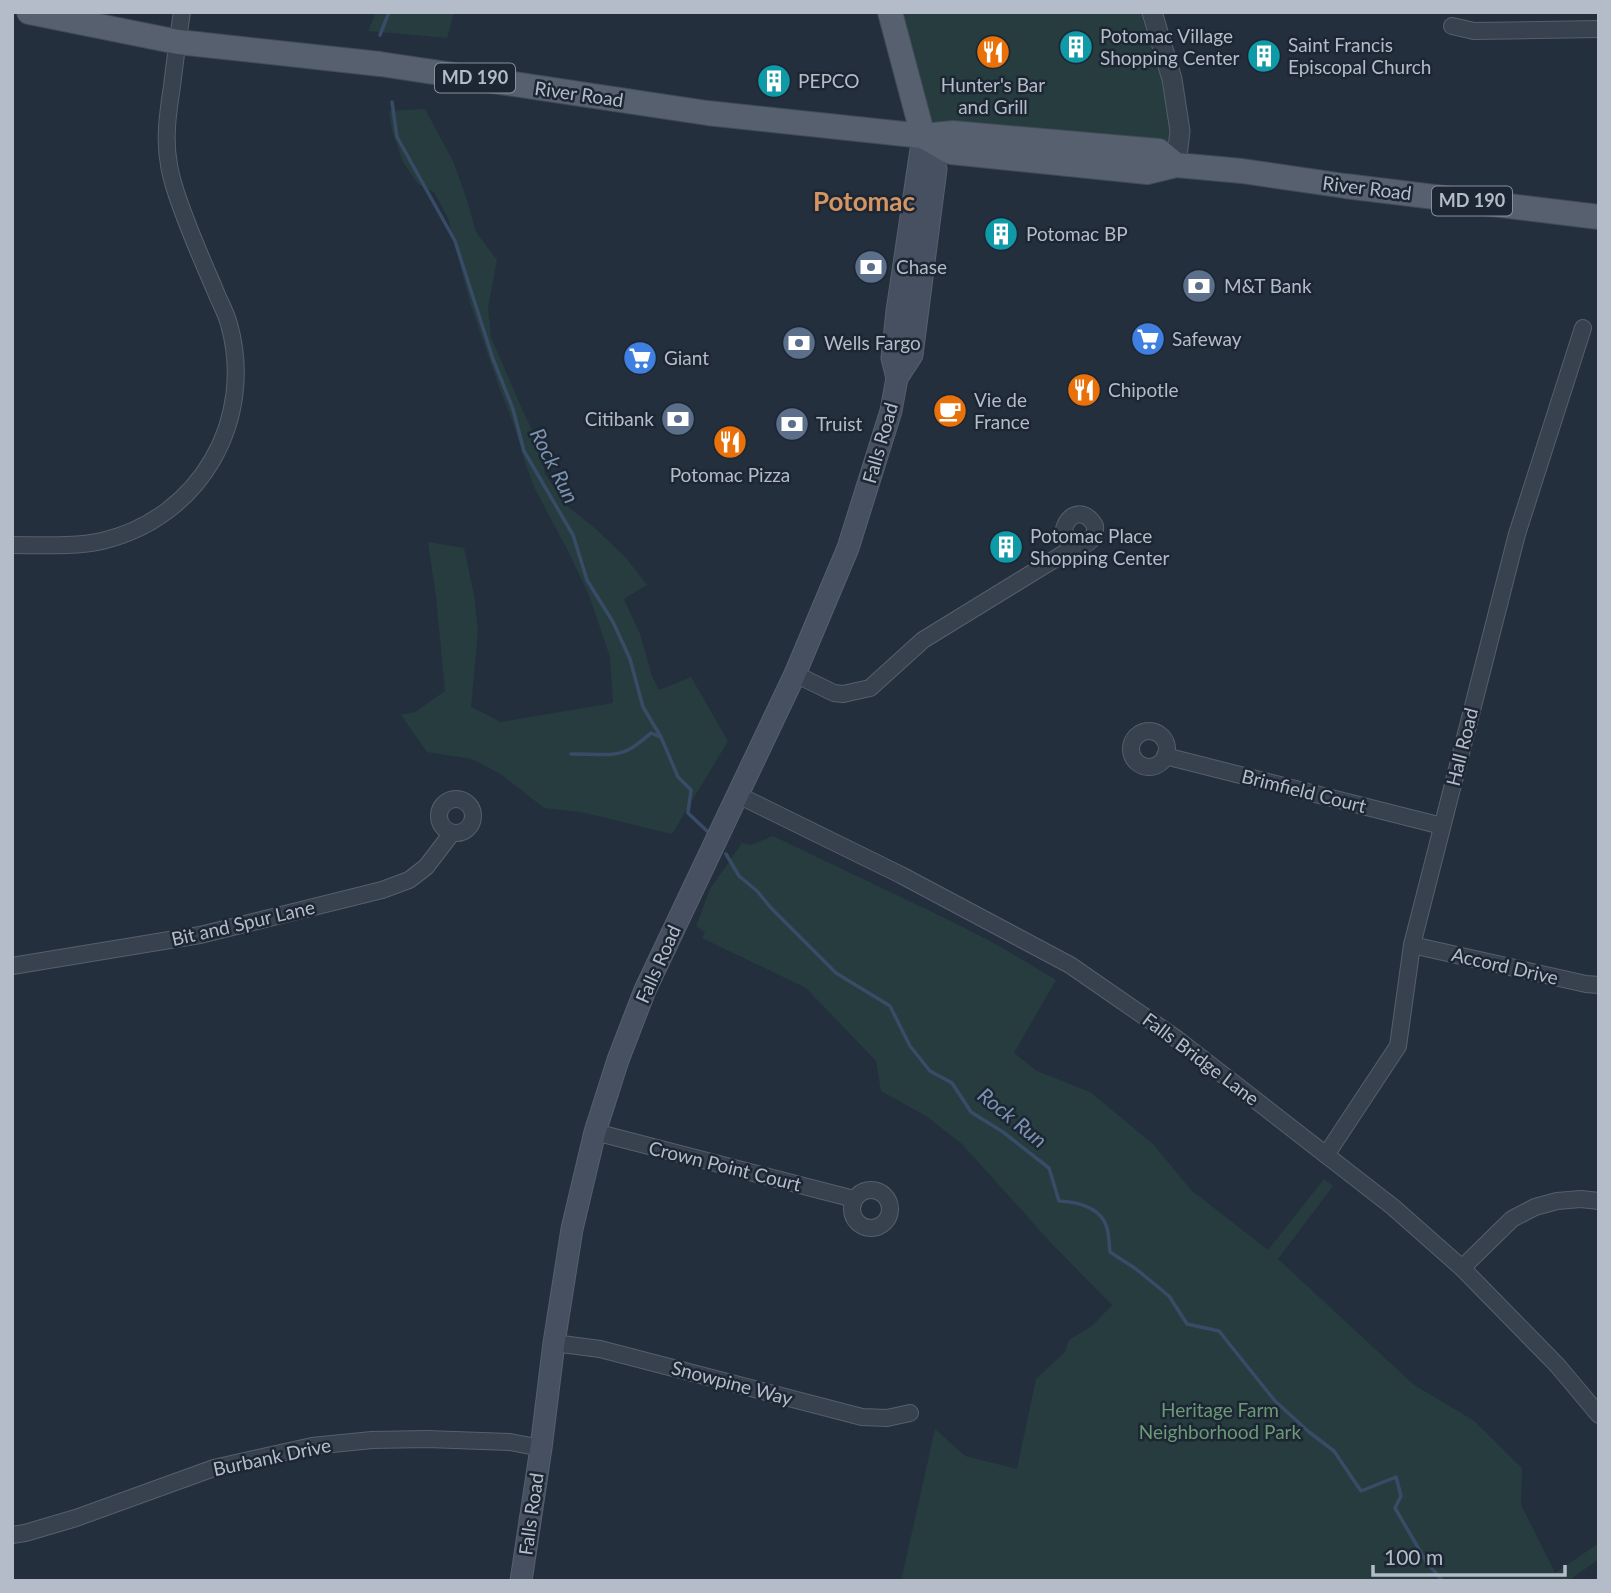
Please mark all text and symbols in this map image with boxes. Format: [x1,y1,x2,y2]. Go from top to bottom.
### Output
place label: Potomac Village Shopping Center [1100,24,1240,69]
building icon: Potomac Village Shopping Center [1057,28,1095,66]
restaurant icon: Hunter's Bar and Grill [974,33,1012,71]
place label: Saint Francis Episcopal Church [1288,33,1431,78]
building icon: Saint Francis Episcopal Church [1245,37,1283,75]
building icon: PEPCO [755,62,793,100]
road number: MD 190 [435,64,515,92]
place label: PEPCO [798,69,859,92]
place label: Hunter's Bar and Grill [941,73,1045,118]
street label: River Road [533,76,625,111]
street label: River Road [1321,171,1413,204]
district label: Potomac [813,185,916,217]
road number: MD 190 [1432,186,1512,216]
building icon: Potomac BP [982,215,1020,253]
place label: Potomac BP [1026,222,1128,245]
bank icon: Chase [852,248,890,286]
place label: Chase [896,255,947,278]
bank icon: M&T Bank [1180,267,1218,305]
place label: M&T Bank [1224,274,1312,297]
supermarket icon: Safeway [1129,320,1167,358]
bank icon: Wells Fargo [780,324,818,362]
place label: Safeway [1172,327,1242,350]
place label: Wells Fargo [824,331,921,354]
supermarket icon: Giant [621,339,659,377]
place label: Giant [664,346,709,369]
restaurant icon: Chipotle [1065,371,1103,409]
place label: Chipotle [1108,378,1178,401]
place label: Vie de France [974,388,1030,433]
cafe icon: Vie de France [931,392,969,430]
bank icon: Citibank [659,400,697,438]
street label: Falls Road [857,400,902,486]
bank icon: Truist [773,405,811,443]
place label: Citibank [585,407,654,430]
place label: Truist [816,412,862,435]
restaurant icon: Potomac Pizza [711,423,749,461]
water label: Rock Run [526,424,585,507]
place label: Potomac Pizza [670,463,790,486]
place label: Potomac Place Shopping Center [1030,524,1170,569]
building icon: Potomac Place Shopping Center [987,528,1025,566]
street label: Hall Road [1441,705,1482,788]
street label: Brimfield Court [1239,764,1369,817]
street label: Bit and Spur Lane [169,895,317,950]
street label: Falls Road [630,921,685,1006]
street label: Accord Drive [1450,942,1561,989]
street label: Falls Bridge Lane [1139,1007,1264,1110]
water label: Rock Run [974,1082,1052,1152]
street label: Crown Point Court [647,1135,804,1196]
street label: Snowpine Way [669,1355,795,1410]
park label: Heritage Farm Neighborhood Park [1139,1398,1302,1443]
street label: Burbank Drive [211,1433,333,1480]
street label: Falls Road [513,1471,548,1557]
scale bar [1373,1534,1566,1578]
text: 100 m [1384,1544,1443,1569]

